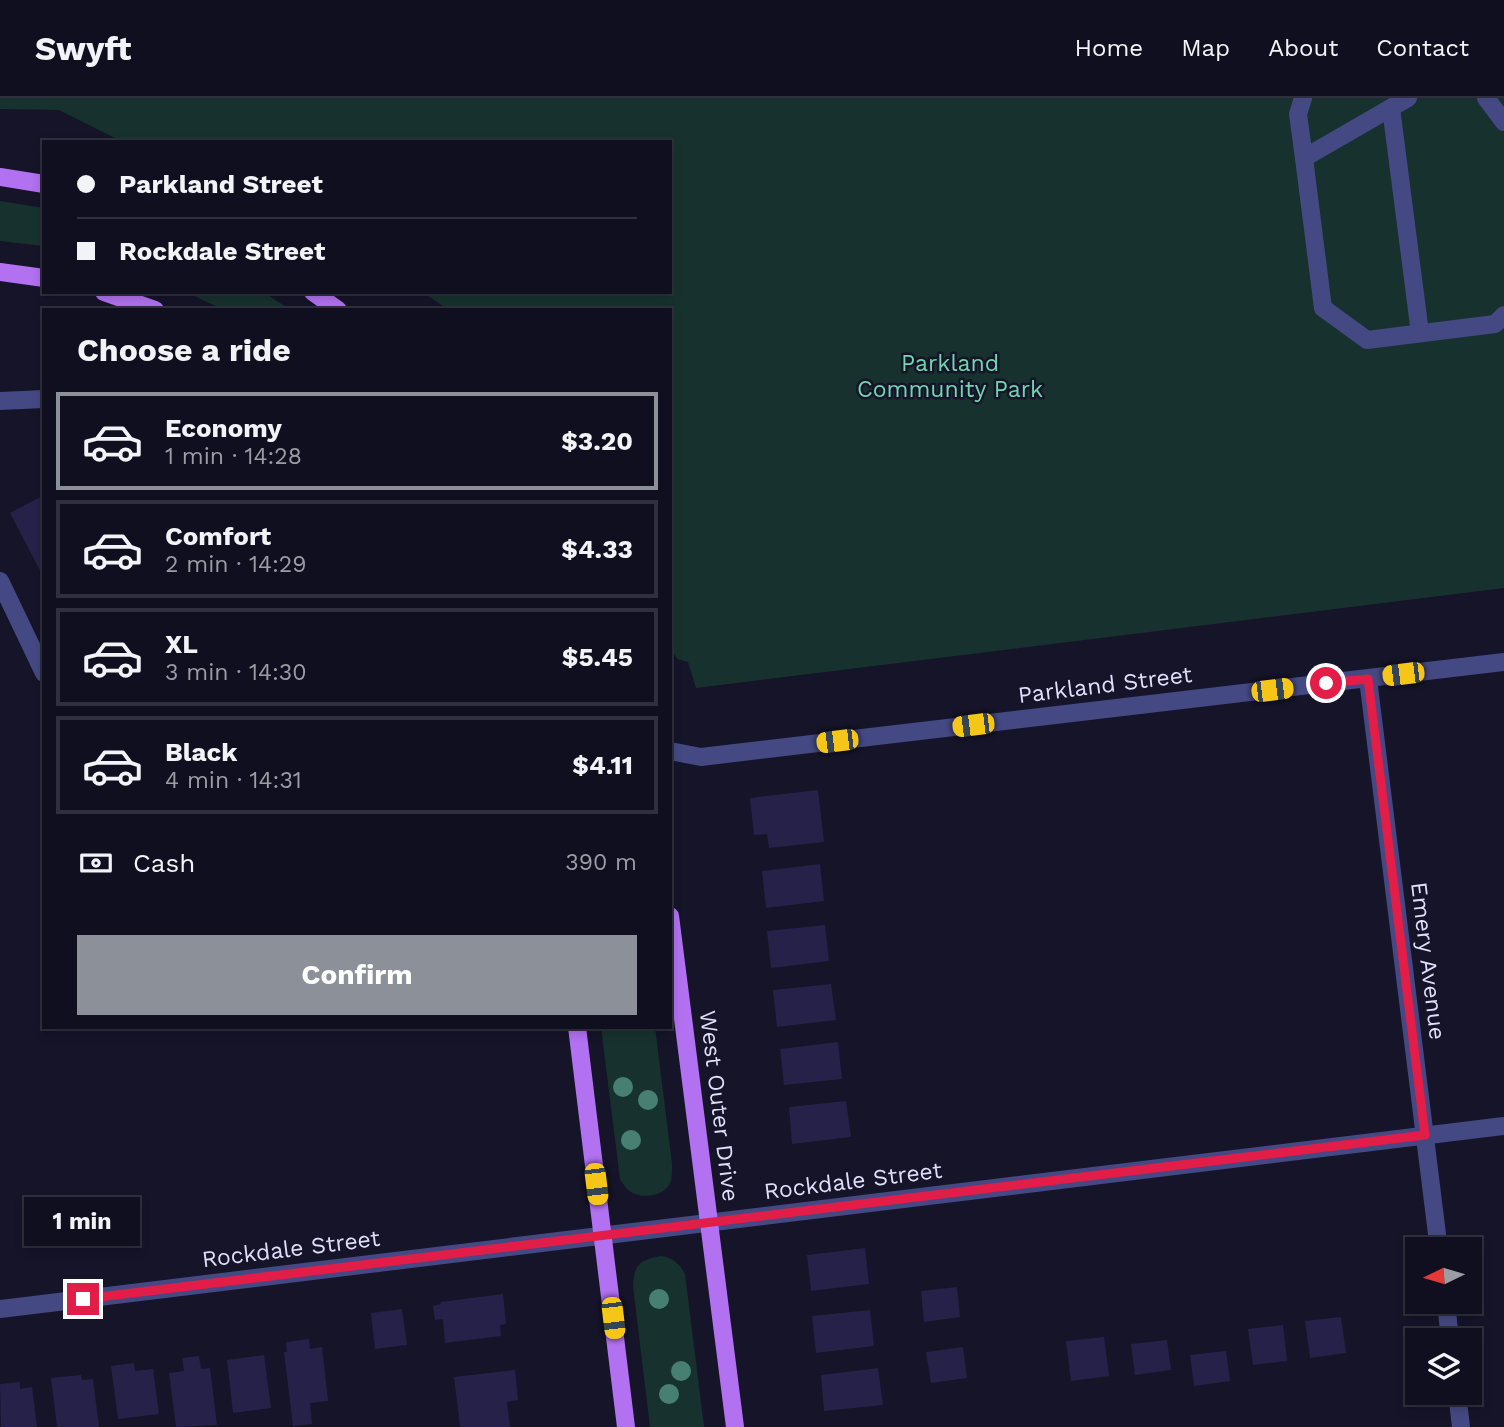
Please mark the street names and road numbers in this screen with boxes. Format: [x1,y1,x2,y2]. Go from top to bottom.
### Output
street label: Parkland Street [1016,661,1194,709]
street label: Emery Avenue [1405,881,1451,1041]
street label: West Outer Drive [694,1009,744,1203]
street label: Rockdale Street [762,1157,944,1205]
street label: Rockdale Street [200,1225,382,1273]

